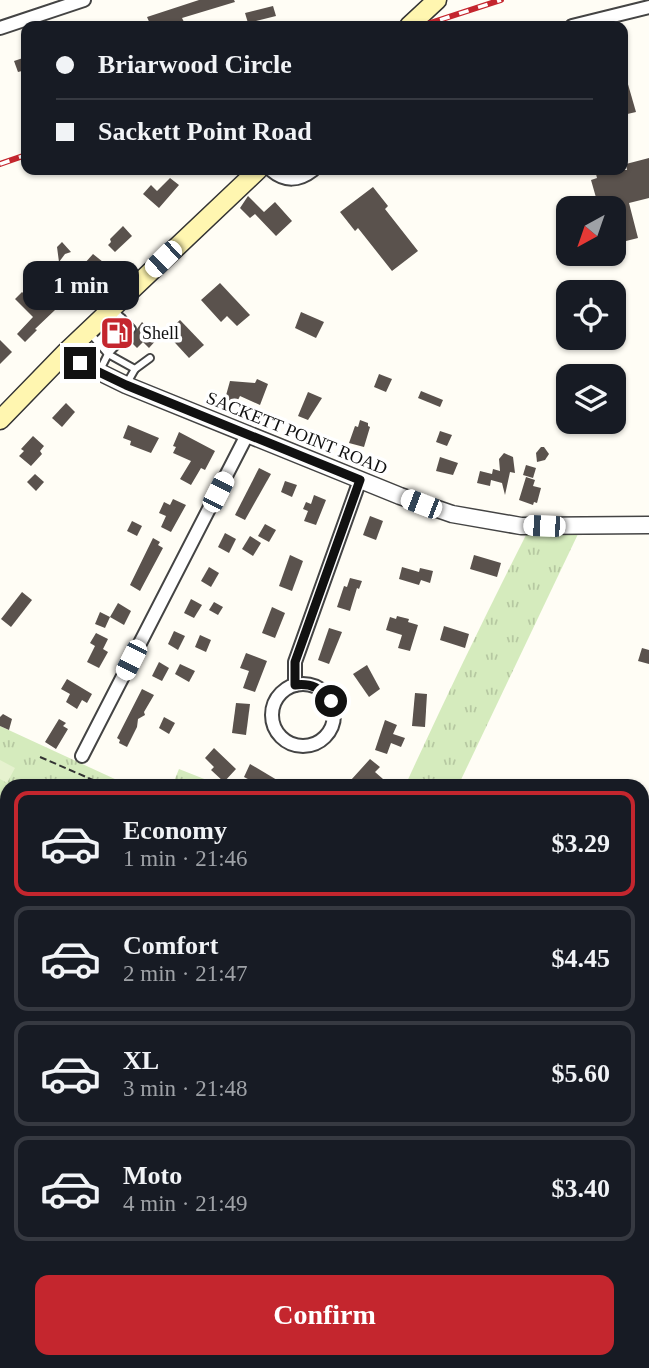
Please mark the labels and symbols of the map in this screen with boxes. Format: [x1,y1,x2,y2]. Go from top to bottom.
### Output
north arrow [556,196,626,266]
car [141,237,186,281]
callout: 1 min [22,262,138,310]
fuel station icon: Shell [98,314,136,352]
place label: Shell [142,323,179,343]
route end [64,347,96,379]
street label: SACKETT POINT ROAD [204,388,390,478]
car [200,469,237,515]
car [398,487,445,521]
car [523,515,566,537]
car [113,637,150,683]
route start [315,685,347,717]

